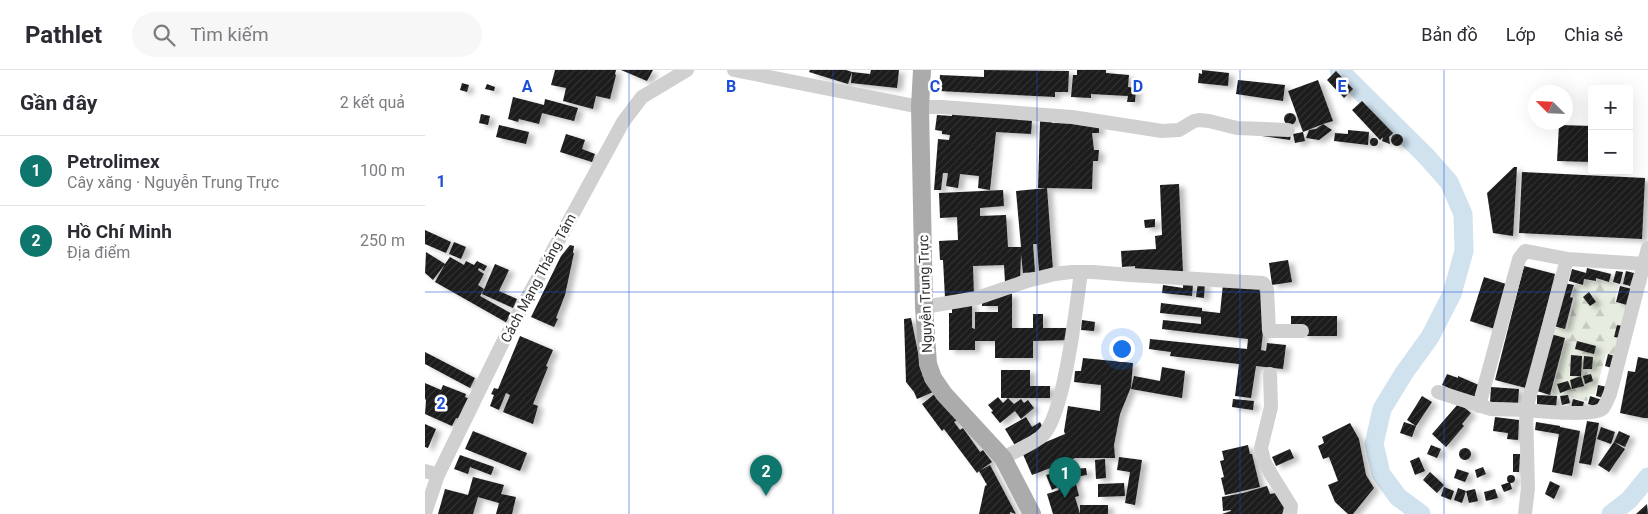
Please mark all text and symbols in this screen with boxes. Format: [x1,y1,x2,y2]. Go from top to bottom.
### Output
search box [132,12,482,57]
text: Pathlet [25,21,102,49]
icon: search [150,21,178,49]
text: Tìm kiếm [190,23,269,46]
text: Bản đồ [1421,24,1478,45]
text: Lớp [1506,24,1536,45]
text: Chia sẻ [1564,24,1623,45]
text: A [522,77,533,96]
text: B [726,77,736,96]
text: C [930,77,940,96]
text: D [1133,77,1143,96]
text: E [1338,77,1347,96]
north arrow [1528,85,1573,130]
map controls [1588,85,1633,175]
button: + [1588,85,1633,130]
text: Gần đây [20,91,97,115]
text: 2 kết quả [340,93,405,112]
button: − [1588,130,1633,175]
text: Petrolimex [67,150,160,173]
text: 1 [31,161,41,180]
text: 100 m [360,161,405,180]
text: 1 [436,172,446,191]
text: Cây xăng · Nguyễn Trung Trực [67,173,279,192]
street label: Cách Mạng Tháng Tám [497,211,579,345]
text: Hồ Chí Minh [67,220,172,243]
text: 2 [31,231,41,250]
text: 250 m [360,231,405,250]
street label: Nguyễn Trung Trực [915,235,935,353]
text: Địa điểm [67,243,130,262]
your location [1109,336,1135,362]
text: 2 [436,394,446,413]
pin: 2 [750,455,782,496]
pin: 1 [1049,457,1081,498]

